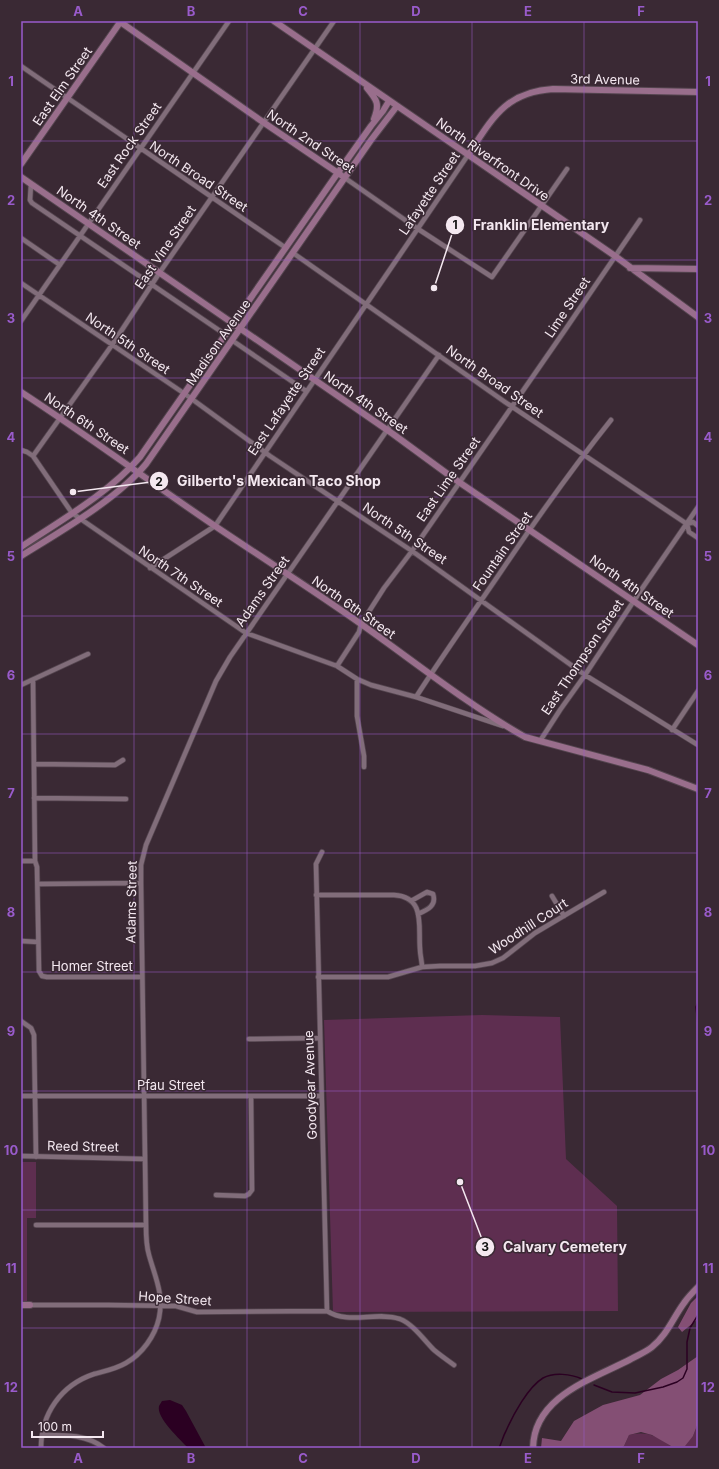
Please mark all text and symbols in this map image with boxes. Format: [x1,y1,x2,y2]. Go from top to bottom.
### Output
text: A [73,3,83,19]
text: B [187,3,196,19]
text: C [298,3,308,19]
text: D [411,3,421,19]
text: E [524,3,532,19]
text: F [637,3,645,19]
street label: East Elm Street [29,43,95,129]
street label: 3rd Avenue [570,70,640,88]
text: 1 [8,73,14,89]
text: 1 [705,73,711,89]
street label: East Rock Street [94,99,164,191]
street label: North 2nd Street [264,106,358,176]
street label: North Riverfront Drive [433,114,553,204]
street label: North Broad Street [147,137,251,215]
street label: Lafayette Street [395,148,463,238]
street label: North 4th Street [54,182,144,252]
text: 2 [7,192,15,208]
text: 2 [704,192,712,208]
street label: East Vine Street [131,202,199,292]
callout: Franklin Elementary [445,212,617,238]
text: Franklin Elementary [473,216,610,233]
text: 1 [452,217,458,232]
street label: Lime Street [541,274,593,340]
street label: Madison Avenue [182,296,254,388]
street label: North 5th Street [83,309,173,377]
text: 3 [7,310,15,326]
text: 3 [704,310,712,326]
street label: North Broad Street [443,341,547,421]
street label: East Lafayette Street [244,344,328,458]
street label: North 4th Street [321,367,411,437]
street label: North 6th Street [42,389,132,457]
text: 4 [7,429,16,445]
text: 4 [704,429,713,445]
street label: East Lime Street [413,434,483,524]
callout: Gilberto's Mexican Taco Shop [149,468,389,494]
text: Gilberto's Mexican Taco Shop [177,472,381,489]
text: 2 [155,474,163,489]
street label: North 5th Street [360,499,450,567]
street label: Fountain Street [469,508,535,594]
street label: North 7th Street [136,542,226,610]
text: 5 [7,548,15,564]
text: 5 [704,548,712,564]
street label: North 4th Street [587,551,677,621]
street label: Adams Street [232,552,292,630]
street label: North 6th Street [309,572,399,642]
street label: East Thompson Street [537,596,627,718]
text: 6 [7,667,15,683]
text: 6 [704,667,712,683]
text: 7 [7,785,15,801]
text: 7 [704,785,712,801]
street label: Adams Street [122,860,140,944]
street label: Woodhill Court [486,895,570,957]
text: 8 [7,904,15,920]
text: 8 [704,904,712,920]
street label: Homer Street [51,958,133,974]
text: 9 [7,1023,15,1039]
text: 9 [704,1023,712,1039]
street label: Goodyear Avenue [300,1030,320,1140]
street label: Pfau Street [137,1077,205,1093]
street label: Reed Street [47,1137,119,1155]
text: 10 [4,1142,18,1158]
text: 10 [701,1142,715,1158]
callout: Calvary Cemetery [475,1234,635,1260]
text: Calvary Cemetery [503,1238,628,1255]
text: 3 [481,1239,489,1254]
text: 11 [5,1260,17,1276]
text: 11 [702,1260,714,1276]
street label: Hope Street [138,1287,212,1309]
text: 12 [4,1379,18,1395]
text: 12 [701,1379,715,1395]
scale bar [32,1413,103,1439]
text: 100 m [38,1419,72,1434]
text: A [73,1450,83,1466]
text: B [187,1450,196,1466]
text: C [298,1450,308,1466]
text: D [411,1450,421,1466]
text: E [524,1450,532,1466]
text: F [637,1450,645,1466]

